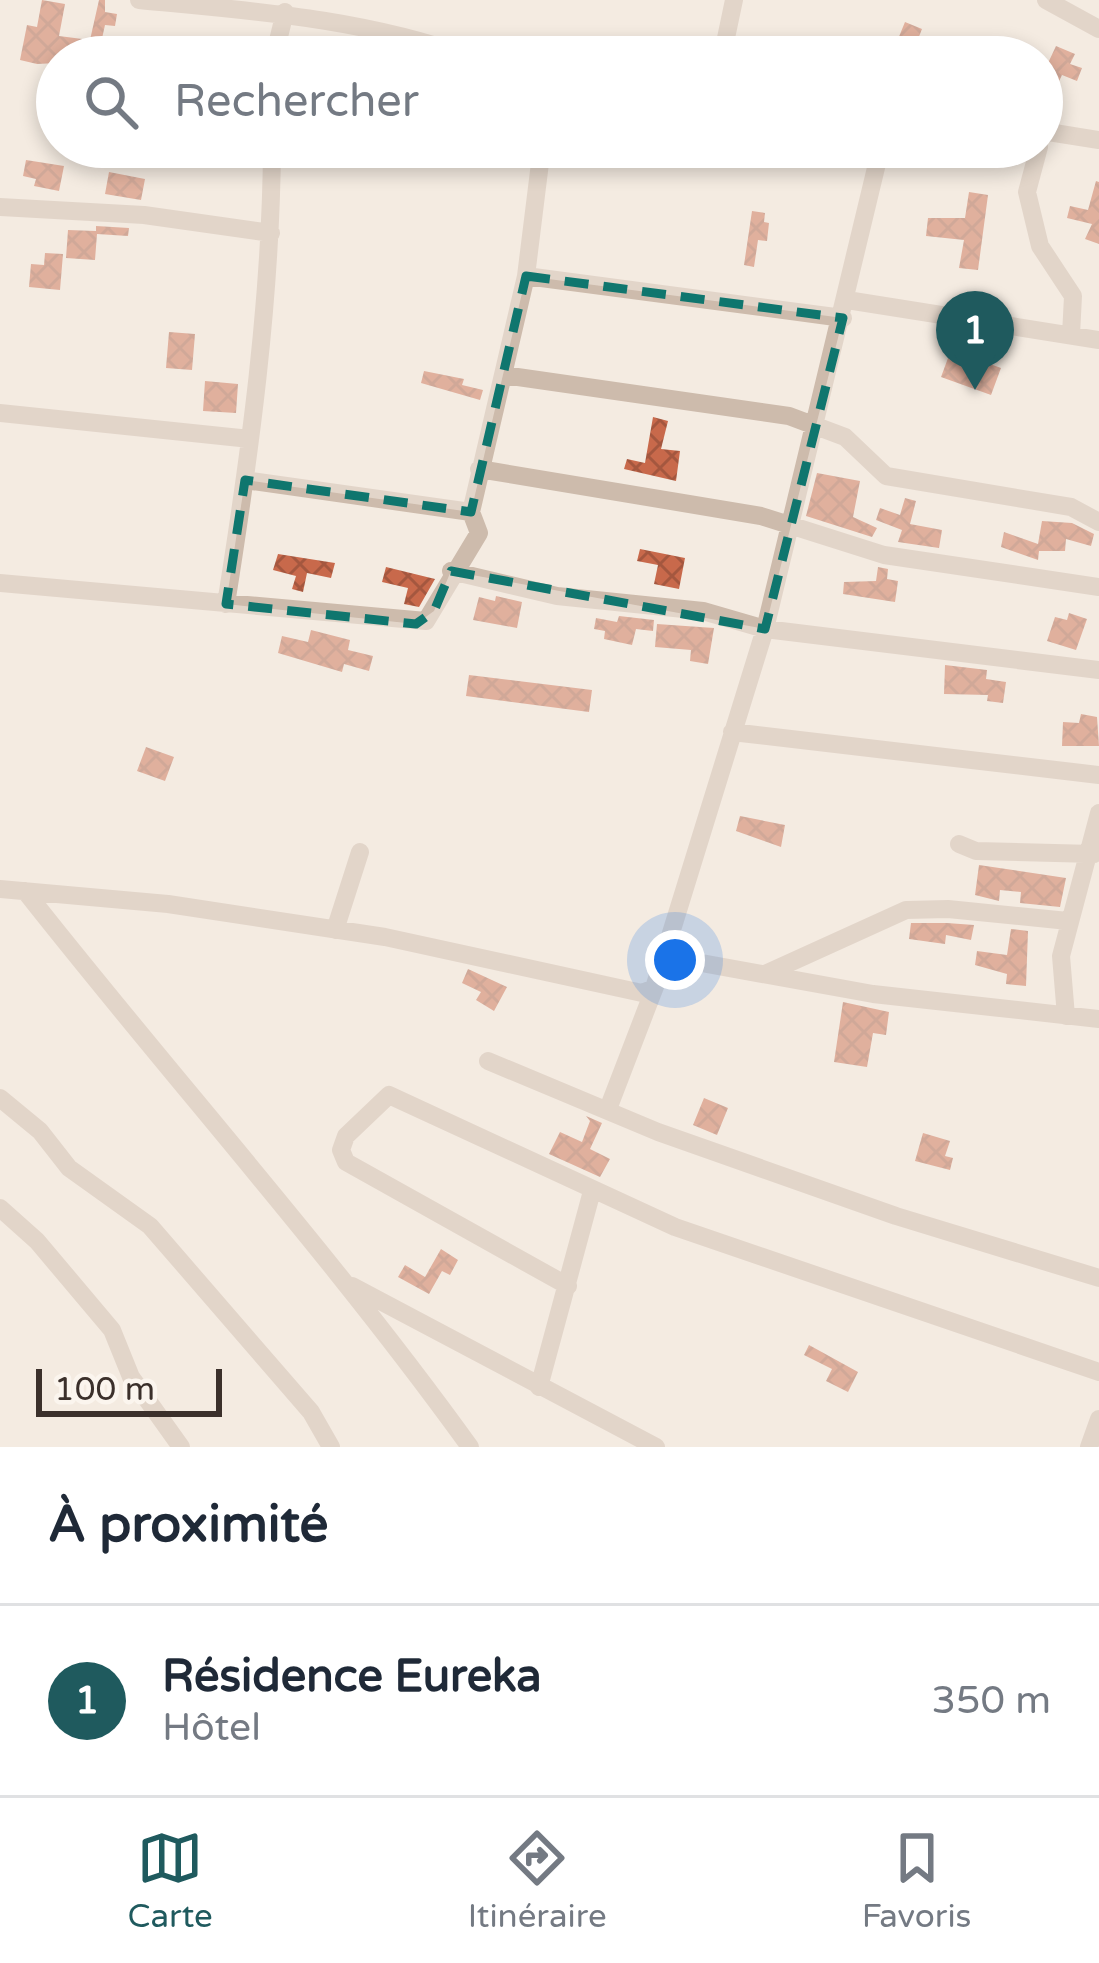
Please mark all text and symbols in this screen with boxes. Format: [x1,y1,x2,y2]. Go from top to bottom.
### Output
search box [36,36,1063,168]
icon: search [78,69,144,135]
text: Rechercher [174,75,419,129]
pin: 1 [936,291,1014,390]
your location [645,930,705,990]
scale bar [36,1363,222,1416]
text: 100 m [54,1370,155,1409]
text: À proximité [48,1494,328,1556]
text: Résidence Eureka [162,1650,542,1704]
text: 1 [75,1677,99,1724]
text: 350 m [932,1677,1051,1724]
text: Hôtel [162,1704,261,1751]
tab: Carte [128,1825,213,1936]
tab: Itinéraire [468,1825,607,1936]
tab: Favoris [862,1825,971,1936]

